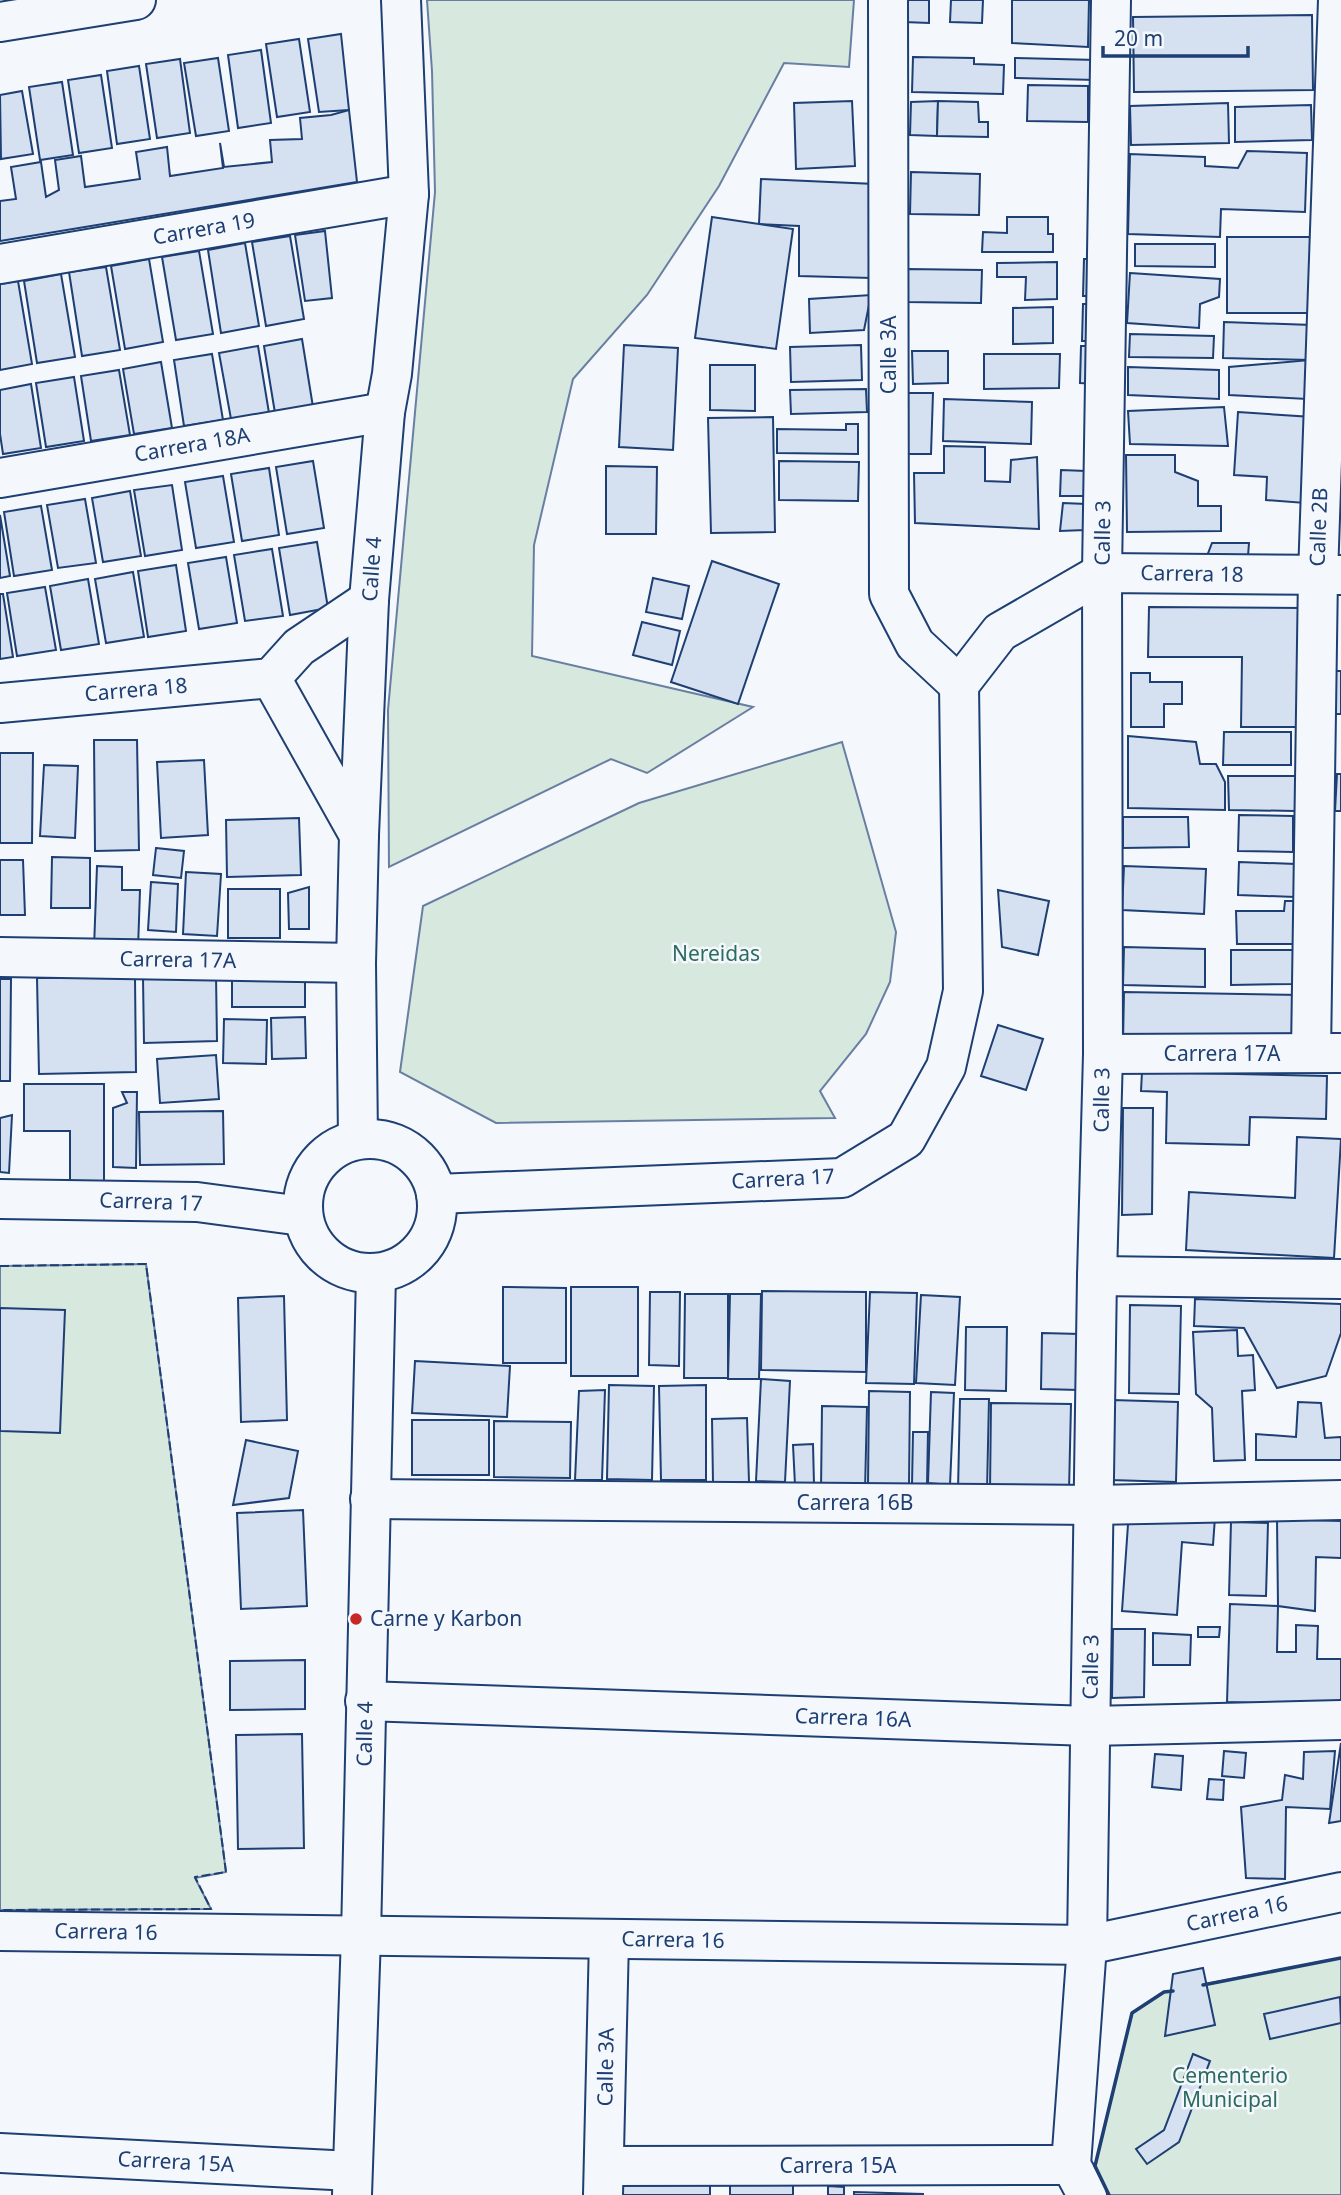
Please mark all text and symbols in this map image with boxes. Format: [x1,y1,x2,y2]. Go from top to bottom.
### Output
scale bar [1103,14,1248,58]
text: 20 m [1114,24,1163,52]
street label: Carrera 19 [151,205,257,251]
street label: Calle 3A [874,315,902,394]
street label: Carrera 18A [132,420,252,468]
street label: Calle 2B [1303,487,1333,567]
street label: Calle 3 [1087,500,1117,566]
street label: Calle 4 [355,535,387,602]
street label: Carrera 18 [1140,558,1244,588]
street label: Carrera 18 [83,671,189,707]
park label: Nereidas [672,939,760,967]
street label: Carrera 17A [119,944,237,974]
street label: Carrera 17A [1164,1039,1281,1067]
street label: Calle 3 [1086,1067,1116,1133]
street label: Carrera 17 [731,1161,835,1195]
street label: Carrera 17 [99,1185,203,1217]
street label: Carrera 16B [797,1488,914,1516]
place label: Carne y Karbon [370,1604,522,1632]
marker: Carne y Karbon [348,1611,364,1627]
street label: Calle 3 [1075,1634,1105,1700]
street label: Calle 4 [349,1701,379,1767]
street label: Carrera 16A [794,1701,912,1733]
street label: Carrera 16 [1183,1889,1290,1937]
street label: Carrera 16 [54,1916,158,1946]
street label: Carrera 16 [621,1924,725,1954]
street label: Calle 3A [590,2027,620,2107]
park label: Cementerio Municipal [1172,2061,1288,2113]
street label: Carrera 15A [117,2144,236,2178]
street label: Carrera 15A [780,2151,897,2179]

